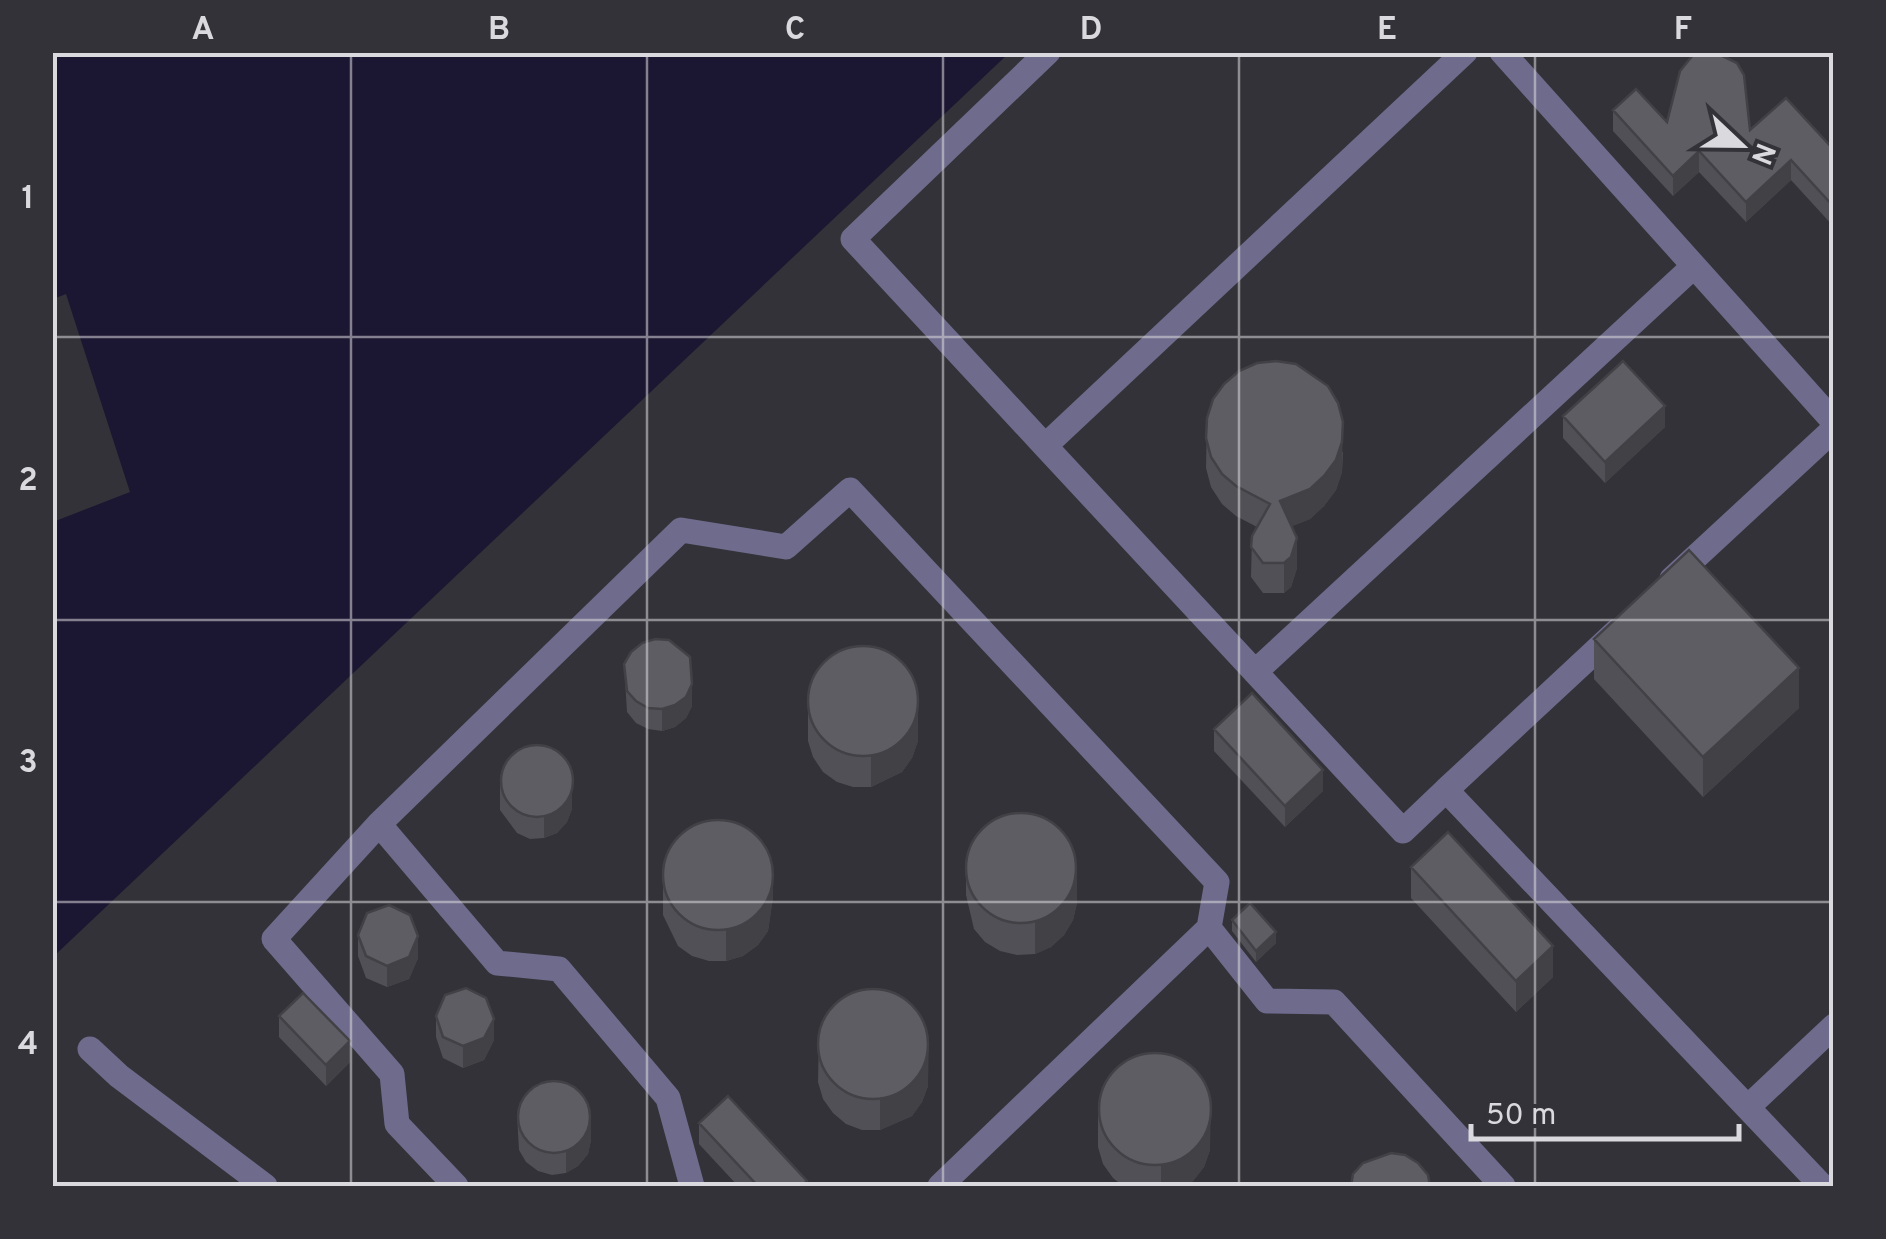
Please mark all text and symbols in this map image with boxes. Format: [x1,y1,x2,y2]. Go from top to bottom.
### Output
text: A [192,11,214,51]
text: B [488,11,510,51]
text: C [785,11,805,51]
text: D [1080,11,1102,51]
text: E [1377,11,1397,51]
text: F [1674,11,1692,51]
north arrow [1691,95,1791,195]
text: N [1741,137,1782,169]
text: 1 [22,180,34,220]
text: 2 [18,462,38,502]
text: 3 [18,744,38,784]
text: 4 [18,1026,38,1066]
scale bar [1471,1079,1738,1141]
text: 50 m [1486,1098,1556,1135]

